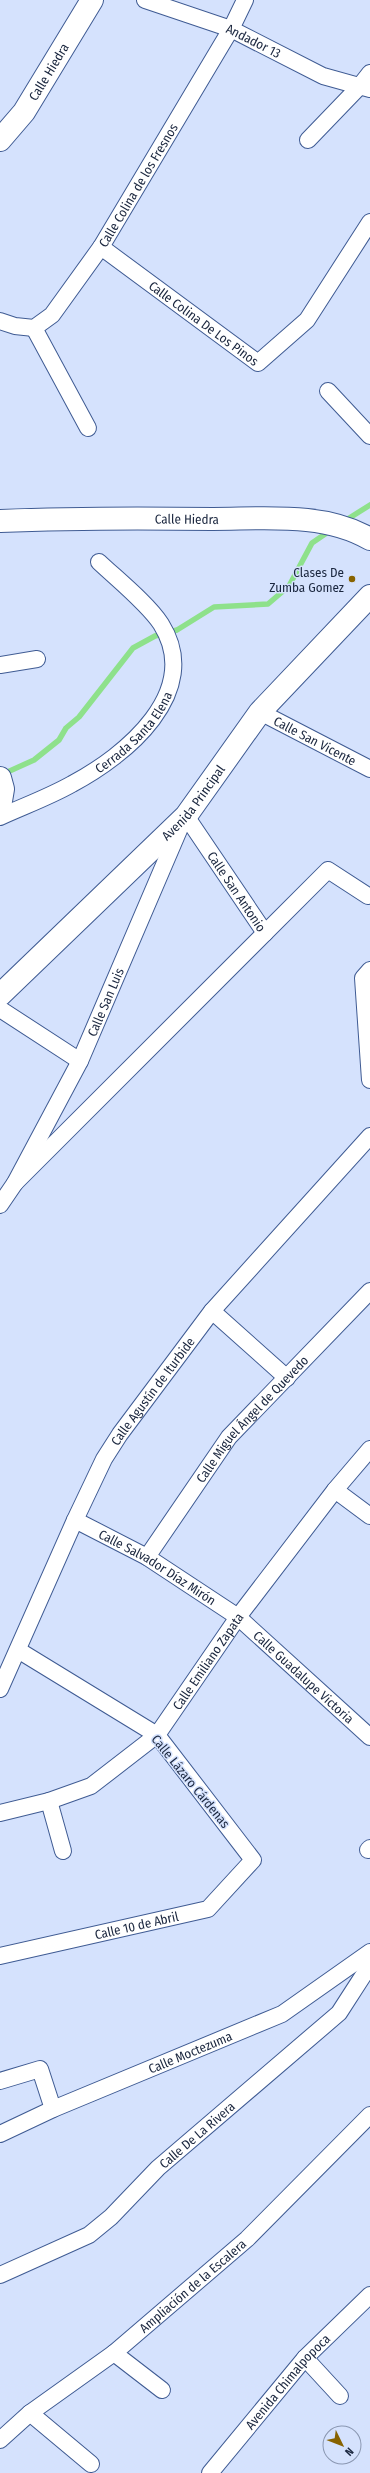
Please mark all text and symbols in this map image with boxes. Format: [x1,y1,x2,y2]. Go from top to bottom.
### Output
street label: Andador 13 [224,21,283,61]
street label: Calle Hiedra [26,41,72,103]
street label: Calle Colina de los Fresnos [96,120,181,250]
street label: Calle Colina De Los Pinos [146,278,262,369]
street label: Calle Hiedra [155,511,219,527]
place label: Clases De Zumba Gomez [269,565,344,595]
marker: Clases De Zumba Gomez [347,574,357,584]
street label: Cerrada Santa Elena [92,689,175,776]
street label: Calle San Vicente [271,713,359,769]
street label: Avenida Principal [159,762,228,843]
street label: Calle San Antonio [204,849,269,935]
street label: Calle San Luis [84,965,127,1039]
street label: Calle Agustín de Iturbide [108,1334,198,1448]
street label: Calle Miguel Ángel de Quevedo [193,1353,312,1485]
street label: Calle Salvador Díaz Mirón [96,1527,219,1608]
street label: Calle Emiliano Zapata [170,1610,246,1713]
street label: Calle Guadalupe Victoria [250,1628,357,1727]
street label: Calle Lázaro Cárdenas [148,1732,233,1831]
street label: Calle 10 de Abril [93,1909,181,1942]
street label: Calle Moctezuma [146,2029,234,2077]
street label: Calle De La Rivera [156,2099,238,2171]
street label: Ampliación de la Escalera [137,2236,249,2336]
street label: Avenida Chimalpopoca [242,2331,333,2432]
north arrow [322,2425,362,2465]
text: N [342,2445,356,2458]

